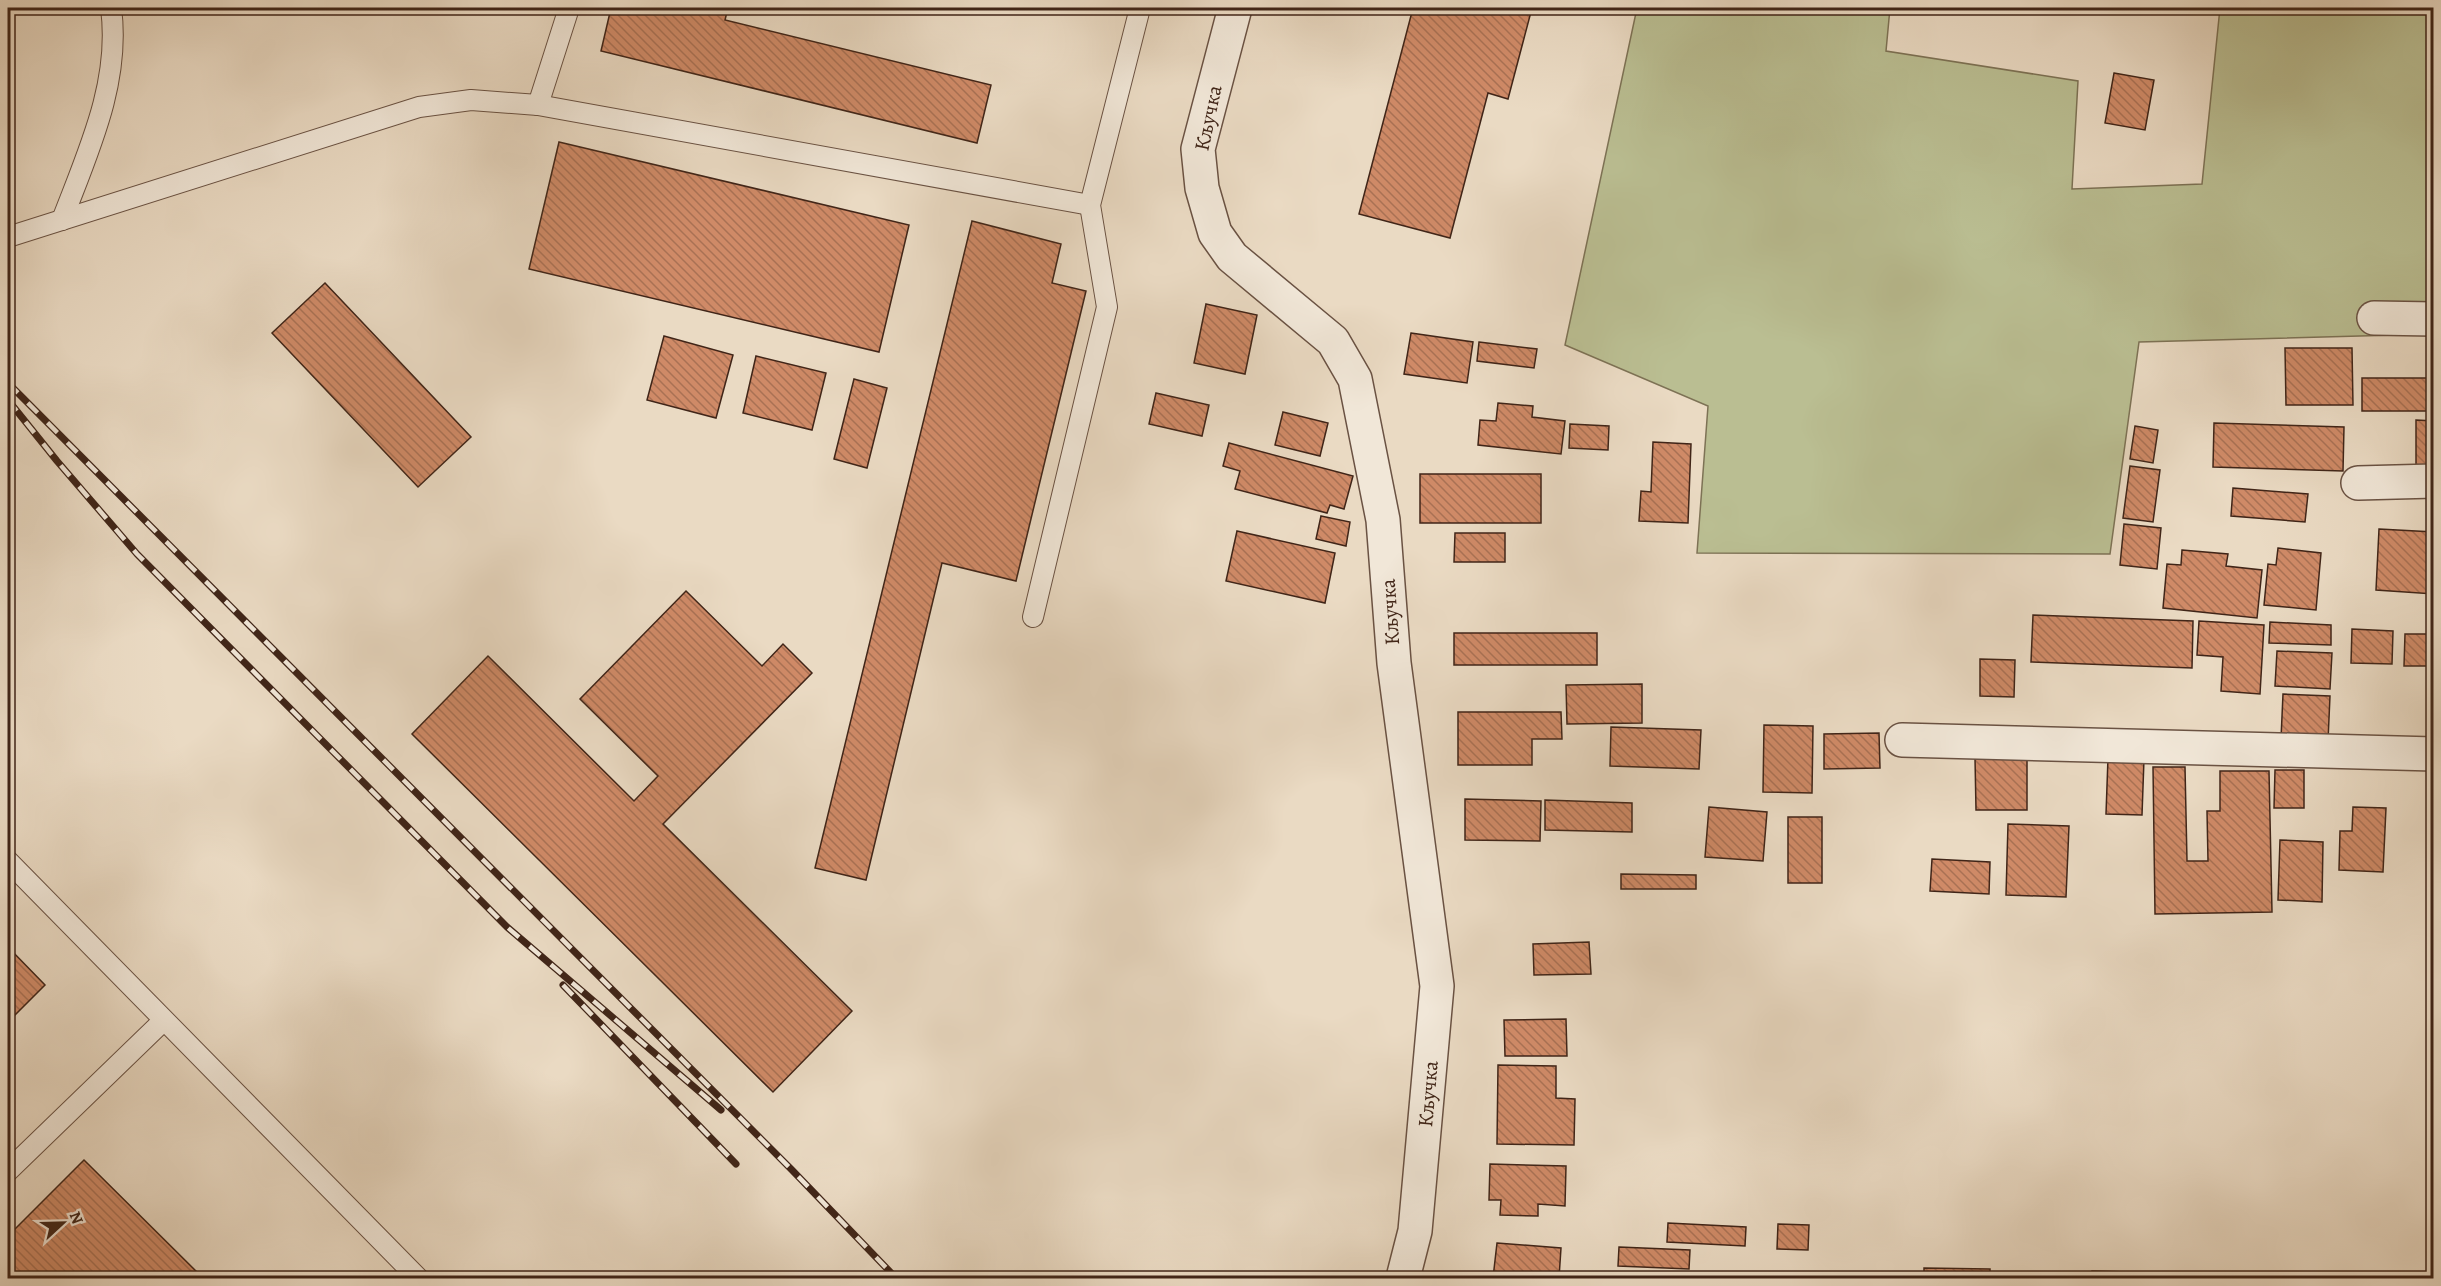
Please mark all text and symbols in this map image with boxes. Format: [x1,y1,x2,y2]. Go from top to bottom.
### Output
street label: Кључка [1187,82,1229,154]
street label: Кључка [1374,577,1406,646]
street label: Кључка [1411,1059,1445,1128]
north arrow [33,1193,93,1253]
text: N [64,1208,88,1228]

